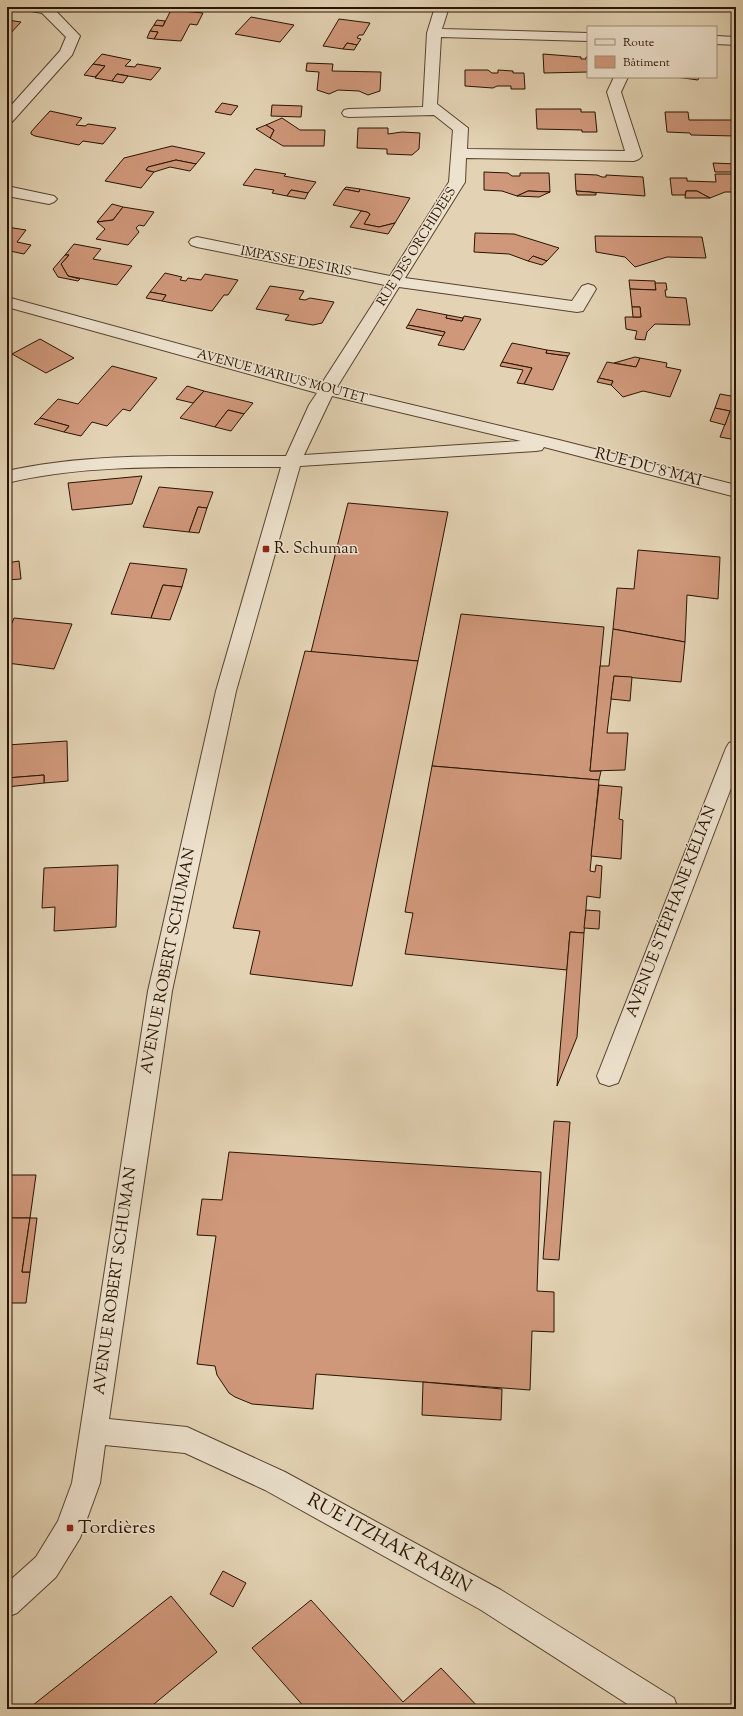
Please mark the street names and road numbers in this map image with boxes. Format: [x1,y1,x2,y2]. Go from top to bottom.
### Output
street label: RUE DES ORCHIDÉES [372,183,461,310]
street label: IMPASSE DES IRIS [239,242,353,282]
street label: AVENUE MARIUS MOUTET [195,346,369,408]
street label: RUE DU 8 MAI [592,443,704,493]
street label: AVENUE STÉPHANE KÉLIAN [621,803,723,1021]
street label: AVENUE ROBERT SCHUMAN [136,846,202,1076]
street label: AVENUE ROBERT SCHUMAN [89,1165,143,1396]
street label: RUE ITZHAK RABIN [302,1487,476,1601]

